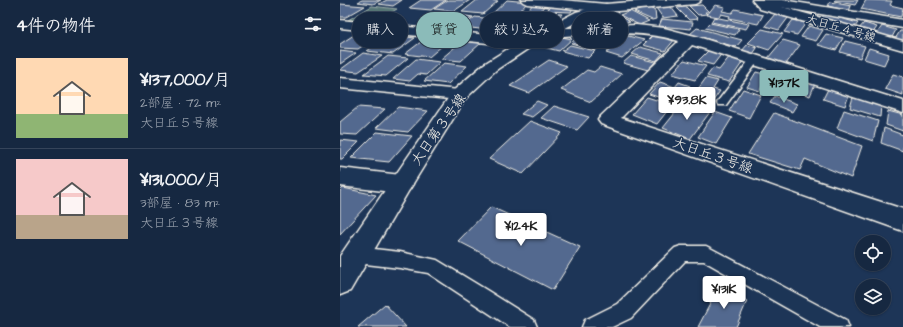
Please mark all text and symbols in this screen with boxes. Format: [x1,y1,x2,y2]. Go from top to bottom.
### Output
street label: 大日丘４号線 [804,10,878,47]
chip: 購入 [352,12,408,48]
chip: 賃貸 [416,12,472,48]
chip: 絞り込み [480,12,564,48]
chip: 新着 [572,12,628,48]
icon: filters [302,13,324,35]
text: 4件の物件 [16,14,96,38]
text: ¥137,000/月 [140,68,230,92]
pin: ¥137K [756,70,812,104]
icon: home [48,74,96,122]
text: ¥137K [768,74,800,92]
pin: ¥93.8K [654,87,720,121]
street label: 大日第３号線 [407,89,471,170]
text: ¥93.8K [667,91,707,109]
text: 2部屋 · 72 m² [140,94,221,112]
text: 大日丘５号線 [140,114,218,132]
street label: 大日丘３号線 [670,133,756,179]
text: ¥131,000/月 [140,168,222,192]
icon: home [48,175,96,223]
text: 3部屋 · 83 m² [140,194,220,212]
pin: ¥124K [493,213,549,247]
text: 大日丘３号線 [140,214,218,232]
text: ¥124K [505,217,537,235]
map controls [855,235,891,315]
button: locate [855,235,891,271]
pin: ¥131K [696,276,752,310]
button: layers [855,279,891,315]
text: ¥131K [712,280,736,298]

